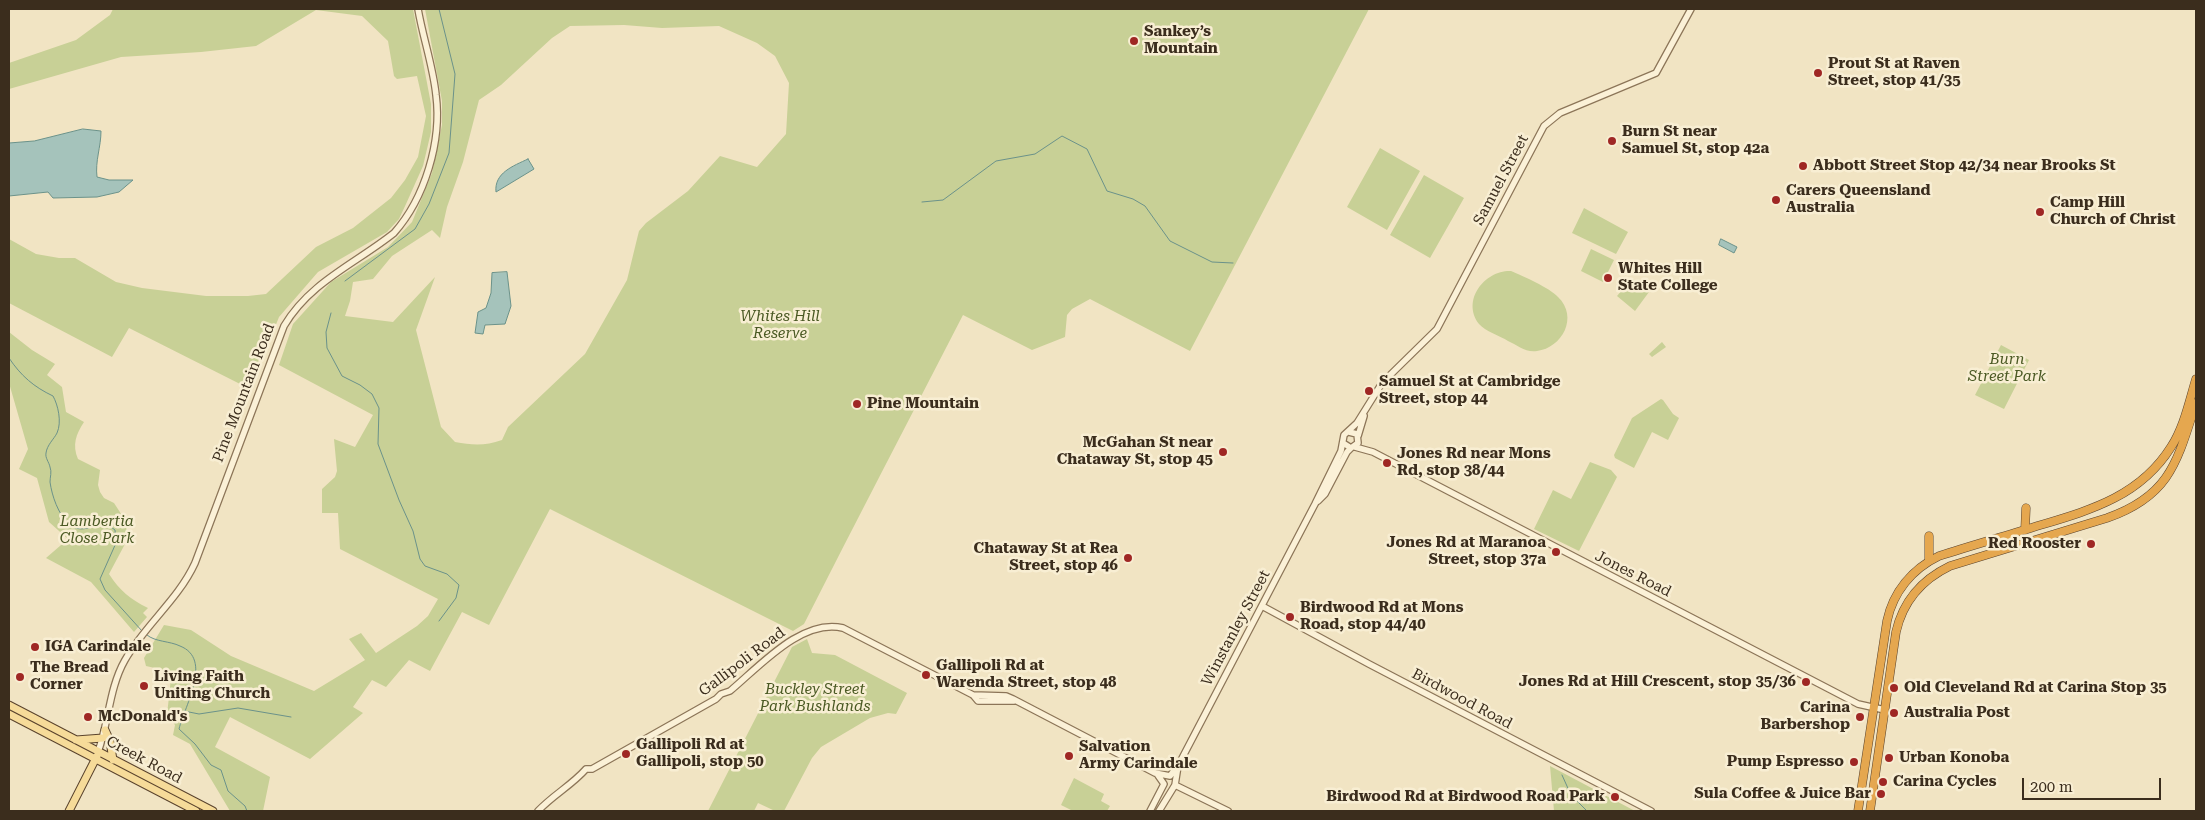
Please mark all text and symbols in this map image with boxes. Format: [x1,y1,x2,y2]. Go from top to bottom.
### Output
place label: Sankey’s Mountain [1144,23,1218,58]
marker: Sankey’s Mountain [1128,35,1140,47]
place label: Prout St at Raven Street, stop 41/35 [1828,55,1961,90]
marker: Prout St at Raven Street, stop 41/35 [1812,67,1824,79]
place label: Burn St near Samuel St, stop 42a [1622,123,1769,158]
street label: Samuel Street [1470,132,1532,228]
marker: Burn St near Samuel St, stop 42a [1606,135,1618,147]
place label: Abbott Street Stop 42/34 near Brooks St [1813,157,2116,175]
marker: Abbott Street Stop 42/34 near Brooks St [1797,160,1809,172]
place label: Carers Queensland Australia [1786,182,1930,217]
marker: Carers Queensland Australia [1770,194,1782,206]
place label: Camp Hill Church of Christ [2050,194,2176,229]
marker: Camp Hill Church of Christ [2034,206,2046,218]
place label: Whites Hill State College [1618,260,1718,295]
marker: Whites Hill State College [1602,272,1614,284]
park label: Whites Hill Reserve [740,308,820,343]
street label: Pine Mountain Road [209,321,279,465]
park label: Burn Street Park [1968,351,2046,386]
place label: Samuel St at Cambridge Street, stop 44 [1379,373,1560,408]
marker: Samuel St at Cambridge Street, stop 44 [1363,385,1375,397]
place label: Pine Mountain [867,395,979,413]
marker: Pine Mountain [851,398,863,410]
place label: McGahan St near Chataway St, stop 45 [1057,434,1213,469]
place label: Jones Rd near Mons Rd, stop 38/44 [1397,445,1551,480]
marker: McGahan St near Chataway St, stop 45 [1217,446,1229,458]
marker: Jones Rd near Mons Rd, stop 38/44 [1381,457,1393,469]
park label: Lambertia Close Park [60,513,134,548]
place label: Jones Rd at Maranoa Street, stop 37a [1387,534,1546,569]
place label: Red Rooster [1988,535,2081,553]
marker: Red Rooster [2085,538,2097,550]
place label: Chataway St at Rea Street, stop 46 [974,540,1118,575]
marker: Jones Rd at Maranoa Street, stop 37a [1550,546,1562,558]
street label: Jones Road [1592,547,1674,601]
marker: Chataway St at Rea Street, stop 46 [1122,552,1134,564]
street label: Winstanley Street [1198,567,1274,689]
place label: Birdwood Rd at Mons Road, stop 44/40 [1300,599,1463,634]
marker: Birdwood Rd at Mons Road, stop 44/40 [1284,611,1296,623]
street label: Gallipoli Road [695,624,789,700]
place label: IGA Carindale [45,638,151,656]
marker: IGA Carindale [29,641,41,653]
place label: Gallipoli Rd at Warenda Street, stop 48 [936,657,1116,692]
place label: The Bread Corner [30,659,109,694]
street label: Birdwood Road [1409,665,1515,733]
place label: Living Faith Uniting Church [154,668,270,703]
marker: Gallipoli Rd at Warenda Street, stop 48 [920,669,932,681]
marker: The Bread Corner [14,671,26,683]
place label: Jones Rd at Hill Crescent, stop 35/36 [1519,673,1796,691]
marker: Jones Rd at Hill Crescent, stop 35/36 [1800,676,1812,688]
place label: Old Cleveland Rd at Carina Stop 35 [1904,679,2167,697]
marker: Living Faith Uniting Church [138,680,150,692]
park label: Buckley Street Park Bushlands [759,681,871,716]
marker: Old Cleveland Rd at Carina Stop 35 [1888,682,1900,694]
place label: Carina Barbershop [1760,699,1850,734]
place label: Australia Post [1904,704,2010,722]
marker: Australia Post [1888,707,1900,719]
place label: McDonald's [98,708,187,726]
marker: McDonald's [82,711,94,723]
marker: Carina Barbershop [1854,711,1866,723]
street label: Creek Road [103,732,185,788]
place label: Gallipoli Rd at Gallipoli, stop 50 [636,736,764,771]
place label: Salvation Army Carindale [1079,738,1198,773]
marker: Gallipoli Rd at Gallipoli, stop 50 [620,748,632,760]
place label: Urban Konoba [1899,749,2009,767]
marker: Salvation Army Carindale [1063,750,1075,762]
marker: Urban Konoba [1883,752,1895,764]
place label: Pump Espresso [1727,753,1844,771]
marker: Pump Espresso [1848,756,1860,768]
scale bar [2025,768,2164,800]
place label: Carina Cycles [1893,773,1996,791]
marker: Carina Cycles [1877,776,1889,788]
text: 200 m [2030,778,2073,796]
place label: Sula Coffee & Juice Bar [1694,785,1871,803]
place label: Birdwood Rd at Birdwood Road Park [1326,788,1605,806]
marker: Sula Coffee & Juice Bar [1875,788,1887,800]
marker: Birdwood Rd at Birdwood Road Park [1609,791,1621,803]

